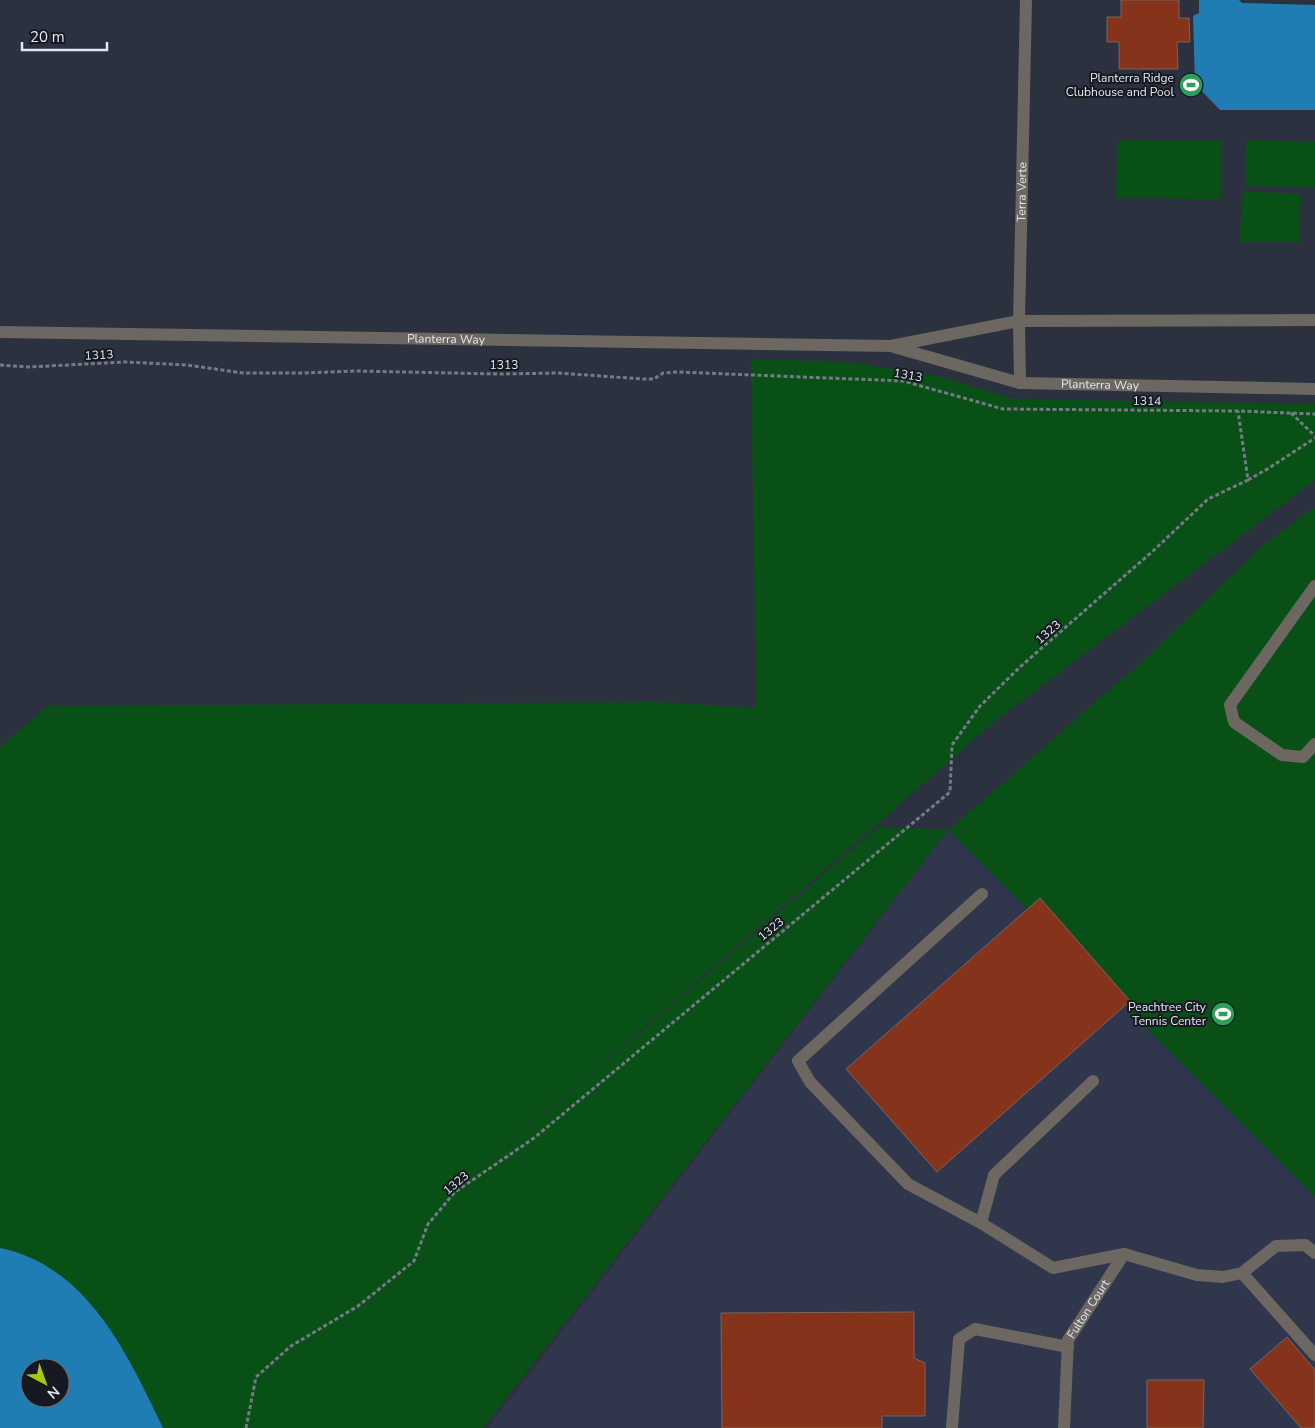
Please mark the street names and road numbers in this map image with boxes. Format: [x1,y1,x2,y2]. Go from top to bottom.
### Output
street label: Terra Verte [1013,162,1030,222]
street label: Planterra Way [407,330,486,348]
street label: 1313 [84,346,114,364]
street label: 1313 [490,357,518,373]
street label: 1313 [892,365,924,385]
street label: Planterra Way [1061,376,1140,393]
street label: 1314 [1132,393,1162,409]
street label: 1323 [1032,617,1064,647]
street label: 1323 [755,914,787,944]
street label: 1323 [440,1168,472,1198]
street label: Fulton Court [1063,1276,1114,1342]

